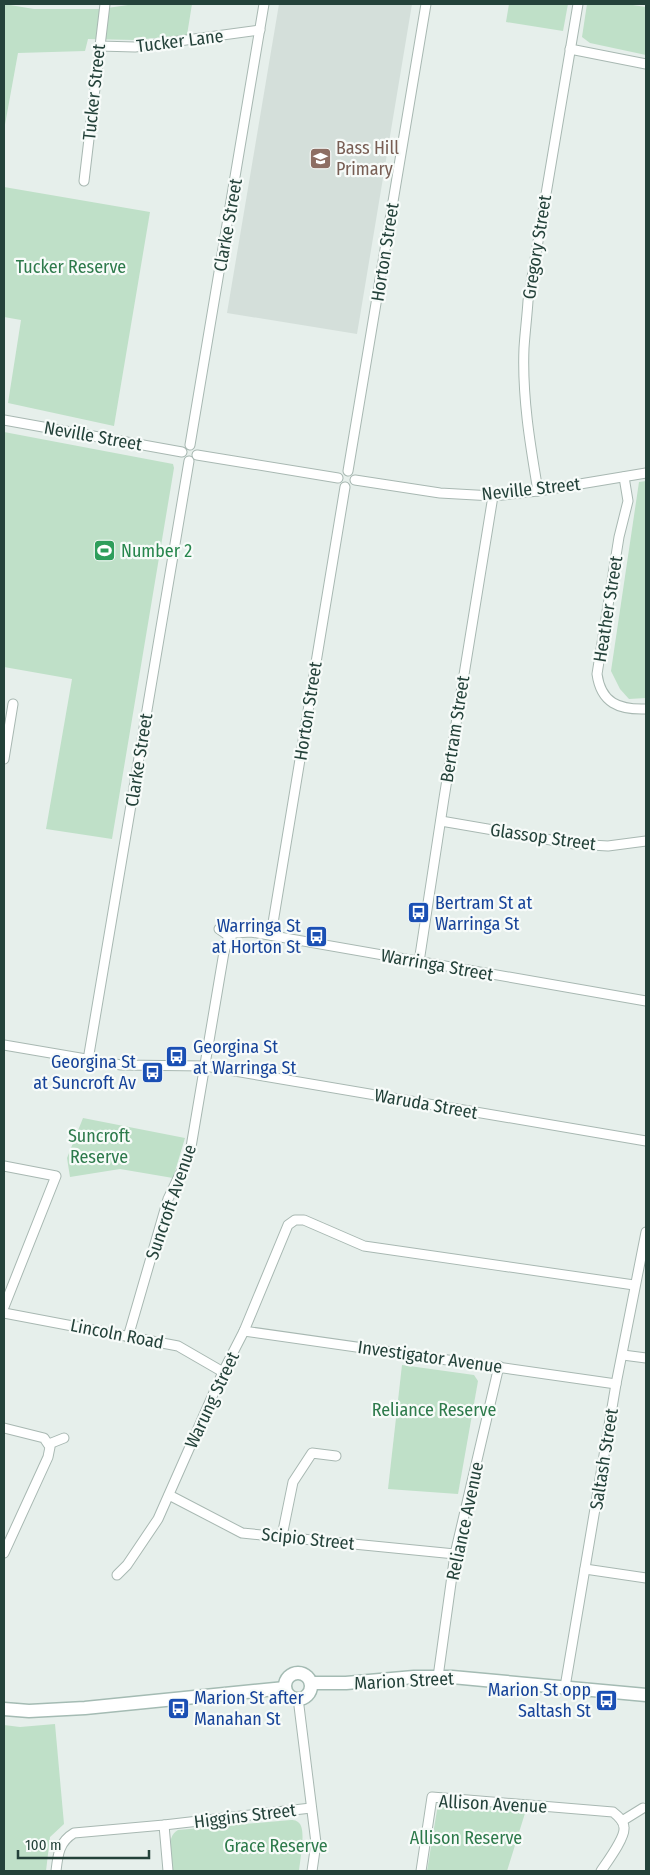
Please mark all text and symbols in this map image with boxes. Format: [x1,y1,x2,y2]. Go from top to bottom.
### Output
street label: Tucker Lane [135,25,225,57]
street label: Tucker Street [78,43,110,141]
place label: Bass Hill Primary [336,137,399,180]
school or university icon: Bass Hill Primary [308,146,332,170]
street label: Clarke Street [209,177,247,273]
street label: Gregory Street [518,193,556,301]
street label: Horton Street [366,201,404,303]
park label: Tucker Reserve [16,256,126,278]
street label: Neville Street [42,417,144,455]
street label: Neville Street [481,473,582,505]
sports icon: Number 2 [93,539,117,563]
place label: Number 2 [121,540,192,562]
street label: Heather Street [589,554,627,664]
street label: Horton Street [289,660,327,762]
street label: Bertram Street [436,674,474,784]
street label: Clarke Street [121,712,157,808]
street label: Glassop Street [489,819,597,855]
place label: Bertram St at Warringa St [435,892,532,935]
bus stop icon: Bertram St at Warringa St [407,901,431,925]
place label: Warringa St at Horton St [212,915,301,958]
bus stop icon: Warringa St at Horton St [305,924,329,948]
street label: Warringa Street [379,944,495,986]
place label: Georgina St at Warringa St [193,1036,296,1079]
bus stop icon: Georgina St at Warringa St [165,1045,189,1069]
place label: Georgina St at Suncroft Av [33,1051,136,1094]
bus stop icon: Georgina St at Suncroft Av [140,1060,164,1084]
street label: Waruda Street [373,1084,479,1124]
park label: Suncroft Reserve [68,1125,130,1168]
street label: Suncroft Avenue [141,1141,201,1263]
street label: Lincoln Road [68,1314,166,1354]
street label: Investigator Avenue [356,1336,504,1378]
street label: Warung Street [180,1348,244,1452]
park label: Reliance Reserve [372,1399,496,1421]
street label: Saltash Street [585,1407,623,1511]
street label: Reliance Avenue [442,1460,488,1582]
street label: Scipio Street [260,1523,356,1555]
street label: Marion Street [354,1667,455,1695]
place label: Marion St opp Saltash St [488,1679,591,1722]
place label: Marion St after Manahan St [194,1687,304,1730]
bus stop icon: Marion St opp Saltash St [595,1688,619,1712]
bus stop icon: Marion St after Manahan St [166,1696,190,1720]
street label: Allison Avenue [438,1790,548,1818]
street label: Higgins Street [193,1799,297,1833]
park label: Allison Reserve [410,1827,522,1849]
scale bar [18,1828,149,1860]
park label: Grace Reserve [224,1835,328,1857]
text: 100 m [25,1836,62,1854]

